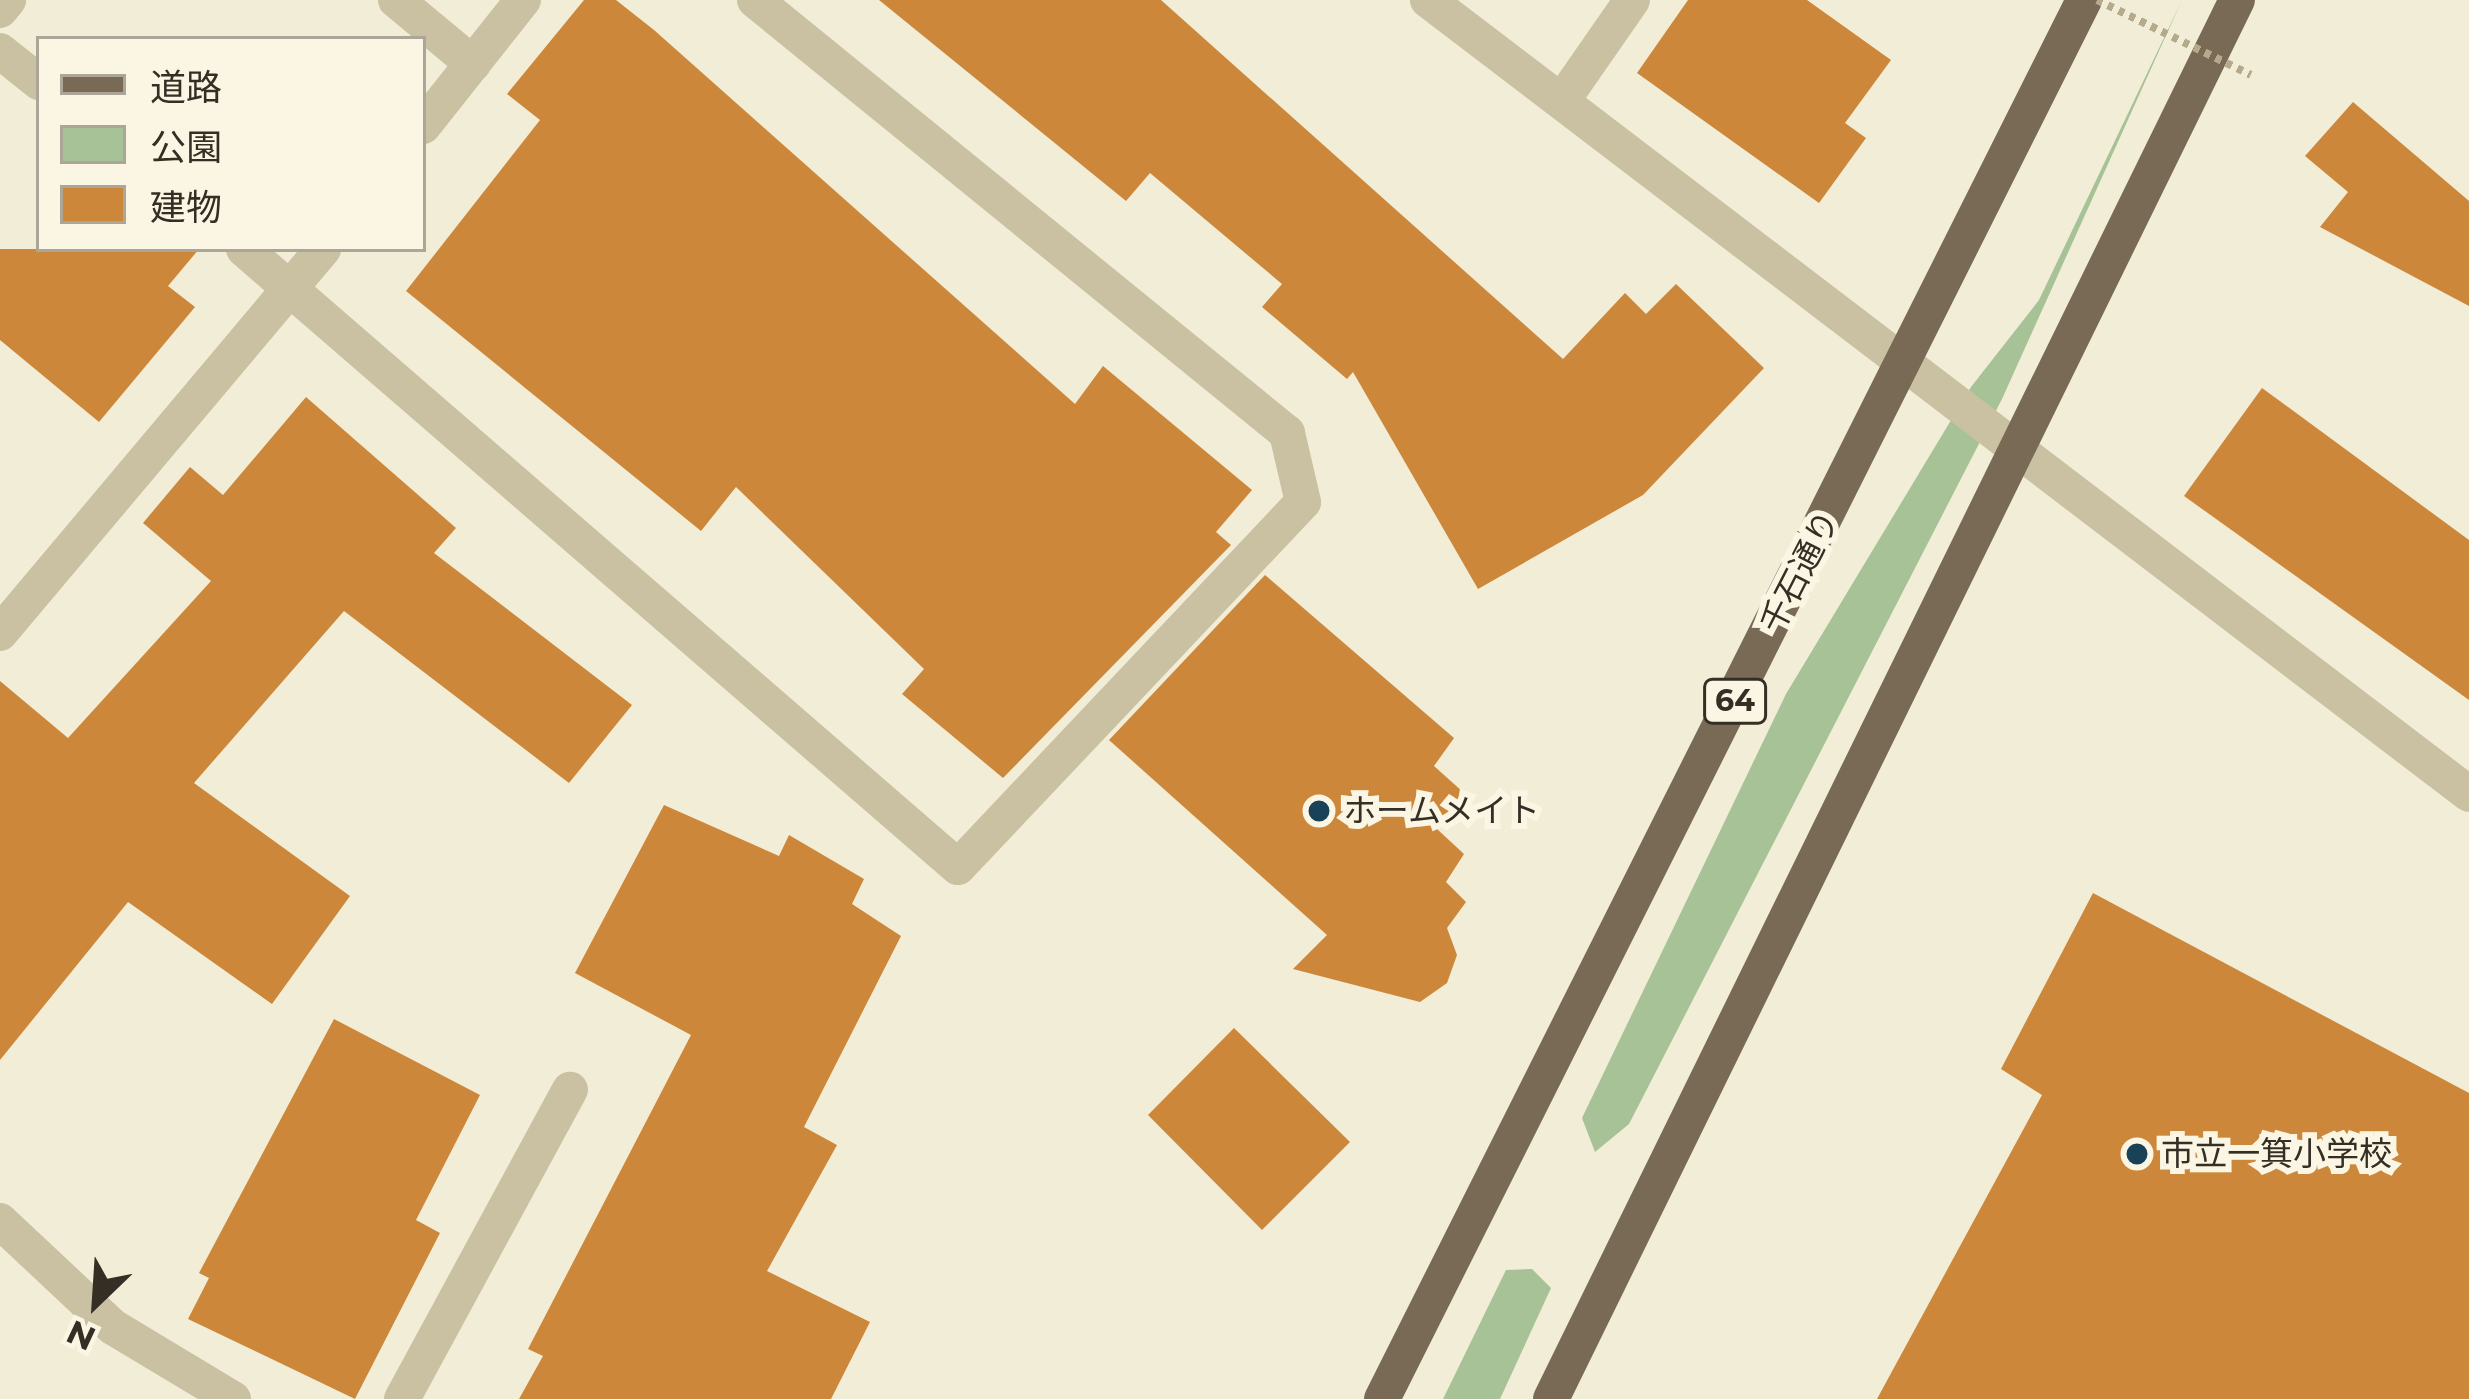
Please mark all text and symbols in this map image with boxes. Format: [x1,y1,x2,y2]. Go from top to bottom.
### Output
legend [36,36,426,252]
text: 道路 [150,65,222,109]
text: 公園 [150,125,222,169]
text: 建物 [150,185,222,229]
street label: 千石通り [1752,504,1848,640]
road number: 64 [1702,677,1768,725]
place label: ホームメイト [1343,791,1541,831]
marker: ホームメイト [1306,798,1332,824]
place label: 市立一箕小学校 [2161,1134,2392,1174]
marker: 市立一箕小学校 [2124,1141,2150,1167]
north arrow [36,1243,156,1363]
text: N [60,1312,101,1359]

